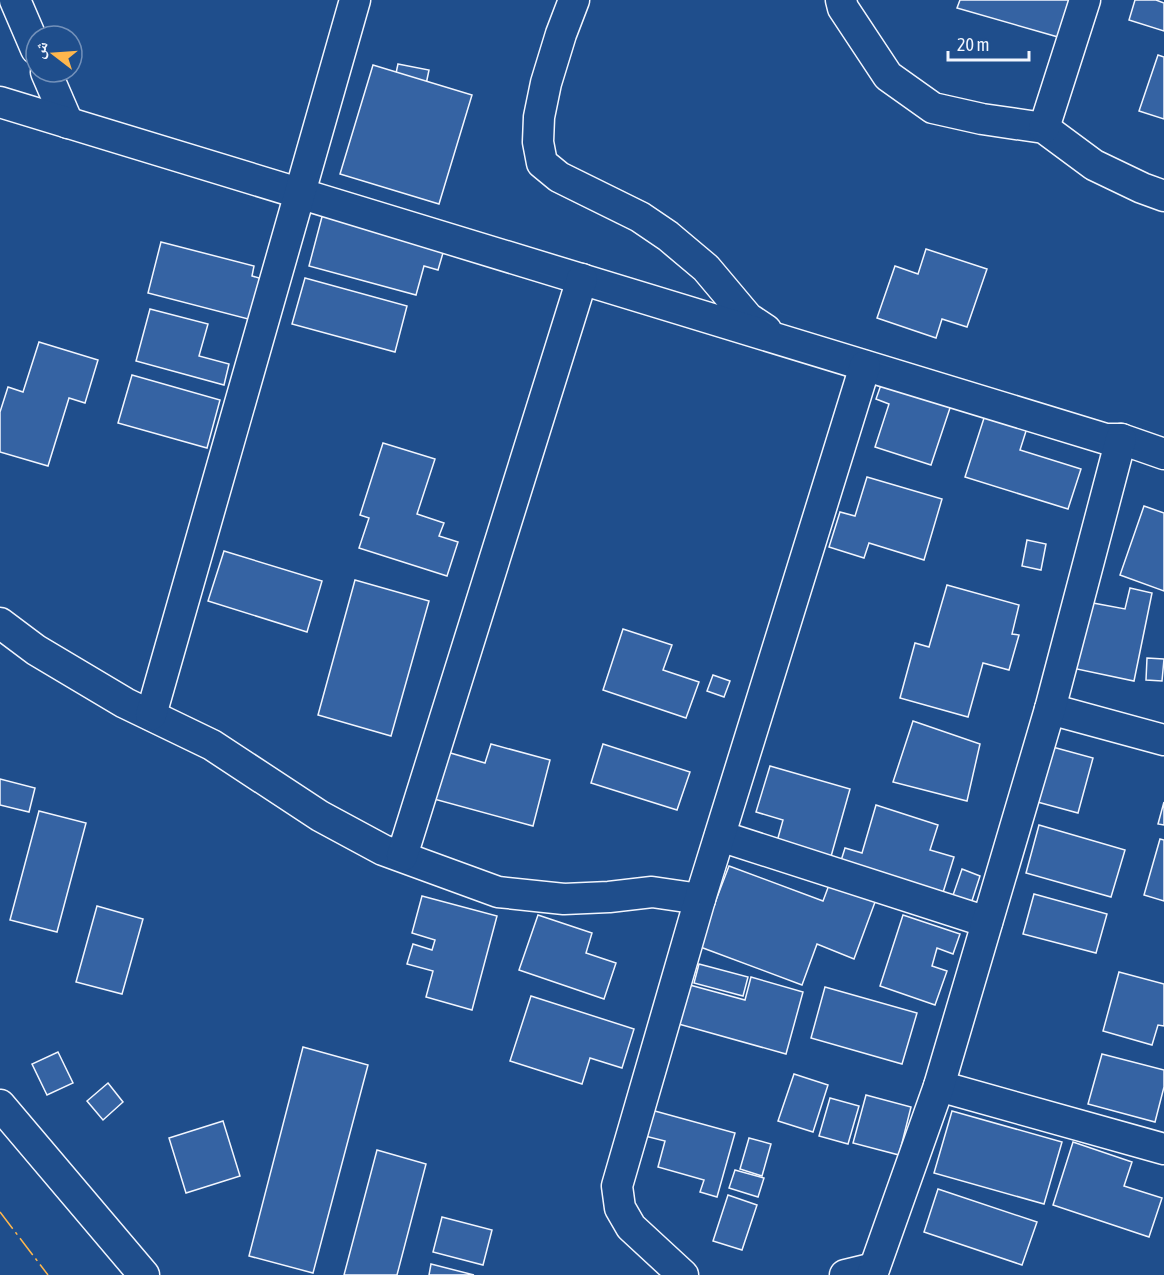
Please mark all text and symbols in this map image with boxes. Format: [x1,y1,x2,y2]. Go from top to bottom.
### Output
north arrow [24,24,84,84]
scale bar [948,24,1029,62]
text: 20 m [957,34,989,55]
text: ش [29,39,52,61]

